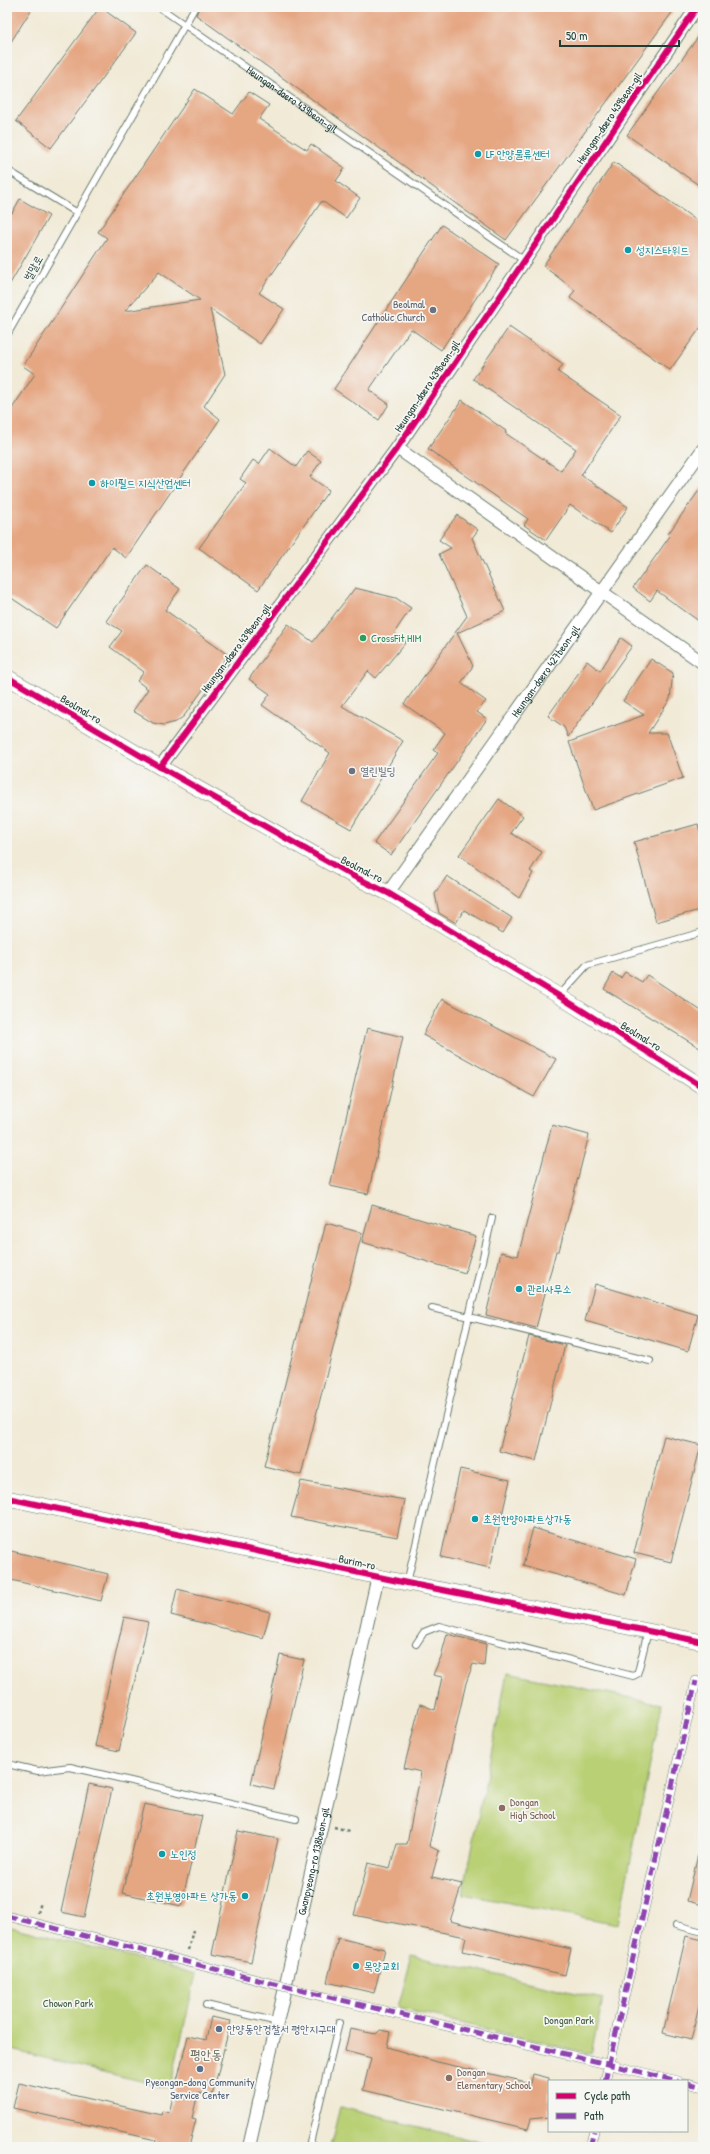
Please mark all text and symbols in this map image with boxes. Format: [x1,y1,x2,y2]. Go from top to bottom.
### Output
scale bar [560,22,679,48]
text: 50 m [566,27,587,44]
street label: Heungan-daero 439beon-gil [244,63,341,136]
street label: Heungan-daero 439beon-gil [573,69,645,167]
place label: LF 안양물류센터 [486,147,550,161]
marker: LF 안양물류센터 [473,149,483,159]
place label: 성지스타위드 [636,243,689,257]
marker: 성지스타위드 [623,245,633,255]
street label: 벌말로 [20,253,46,283]
place label: Beolmal Catholic Church [361,297,425,324]
marker: Beolmal Catholic Church [428,305,438,315]
street label: Heungan-daero 439beon-gil [391,337,463,435]
place label: 하이필드 지식산업센터 [100,476,191,490]
marker: 하이필드 지식산업센터 [87,478,97,488]
street label: Heungan-daero 439beon-gil [198,601,274,695]
street label: Heungan-daero 427beon-gil [508,622,583,720]
place label: CrossFit HIM [371,631,422,645]
marker: CrossFit HIM [358,633,368,643]
street label: Beolmal-ro [58,691,104,727]
place label: 열린빌딩 [360,764,395,778]
marker: 열린빌딩 [347,766,357,776]
street label: Beolmal-ro [339,853,386,886]
street label: Beolmal-ro [618,1018,664,1054]
place label: 관리사무소 [527,1282,571,1296]
marker: 관리사무소 [514,1284,524,1294]
place label: 초원한양아파트상가동 [483,1512,572,1526]
marker: 초원한양아파트상가동 [470,1514,480,1524]
street label: Burim-ro [337,1551,377,1573]
place label: Dongan High School [510,1795,555,1822]
marker: Dongan High School [497,1803,507,1813]
street label: Gwanpyeong-ro 138beon-gil [295,1806,333,1917]
place label: 노인정 [170,1847,197,1861]
marker: 노인정 [157,1849,167,1859]
place label: 초원부영아파트 상가동 [146,1889,237,1903]
marker: 초원부영아파트 상가동 [240,1891,250,1901]
place label: 목양교회 [364,1959,399,1973]
marker: 목양교회 [351,1961,361,1971]
park label: Chowon Park [43,1996,94,2010]
park label: Dongan Park [544,2013,594,2027]
place label: 안양동안경찰서 평안지구대 [227,2022,336,2036]
marker: 안양동안경찰서 평안지구대 [214,2024,224,2034]
district label: 평안동 [190,2045,222,2063]
marker: Pyeongan-dong Community Service Center [195,2064,205,2074]
place label: Dongan Elementary School [457,2065,531,2092]
marker: Dongan Elementary School [444,2073,454,2083]
place label: Pyeongan-dong Community Service Center [145,2075,255,2102]
legend [548,2080,688,2132]
text: Cycle path [584,2087,630,2104]
text: Path [584,2107,604,2124]

